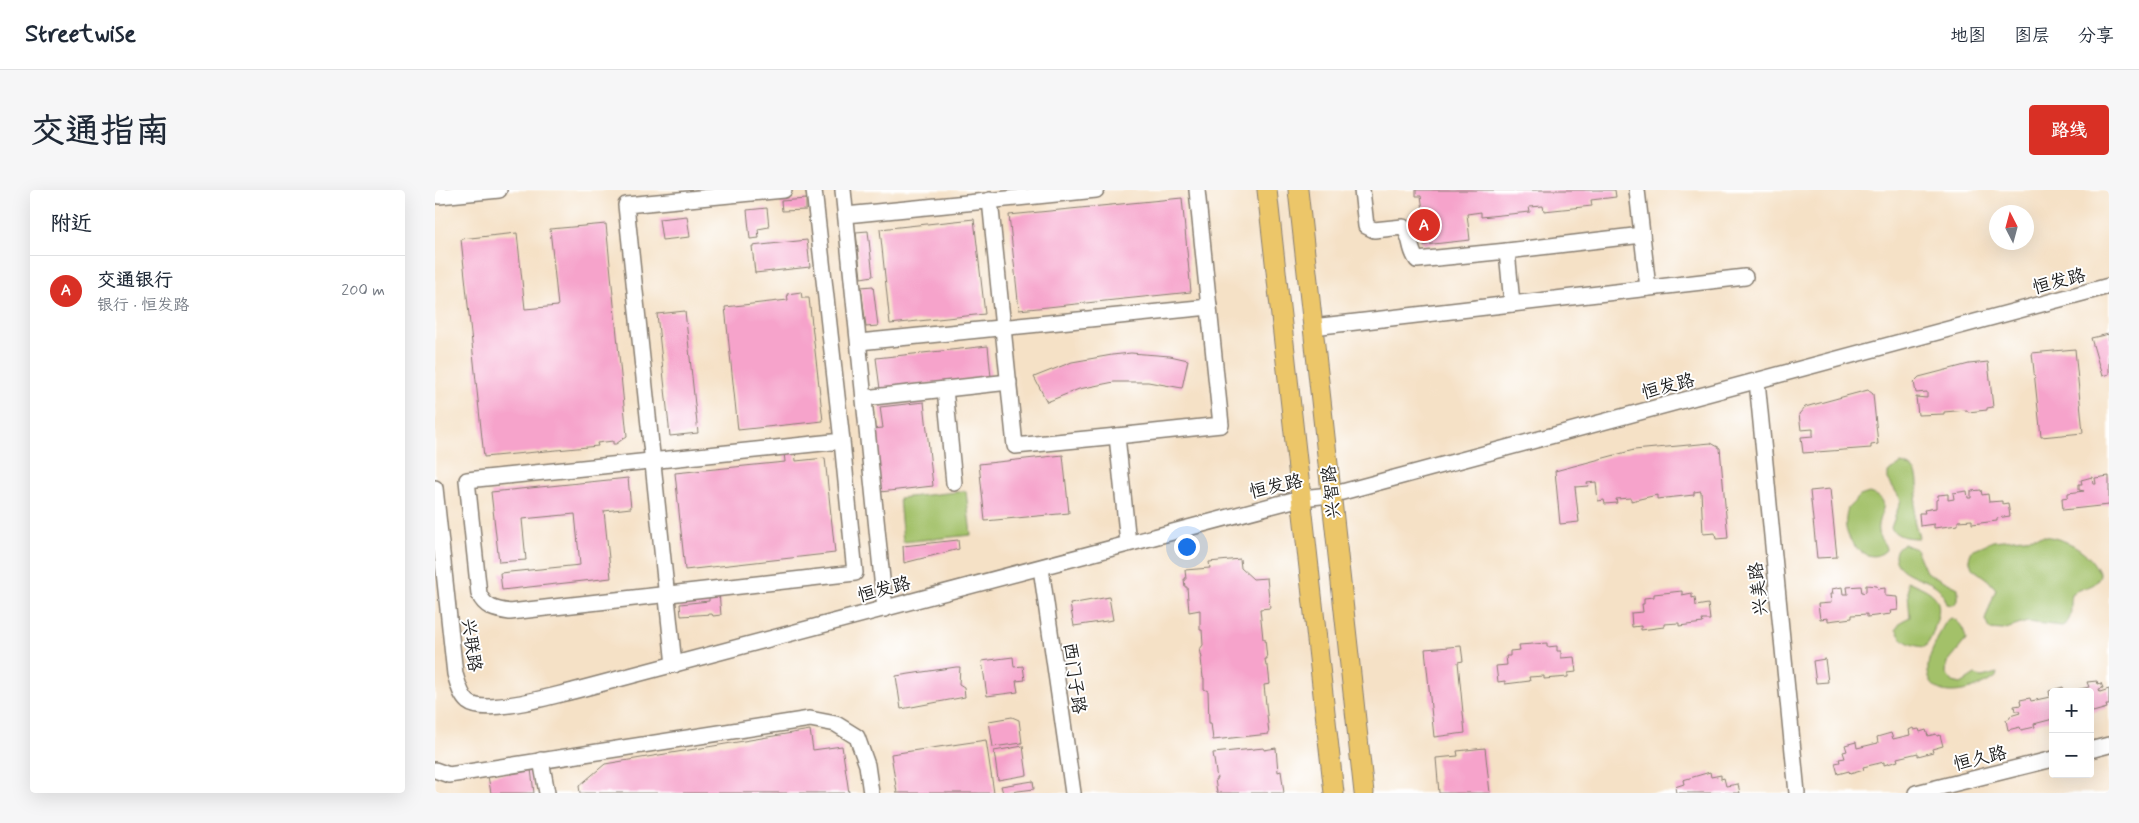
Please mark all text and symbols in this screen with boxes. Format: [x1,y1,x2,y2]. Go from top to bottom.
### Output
text: Streetwise [25,19,136,50]
text: 地图 [1950,24,1986,48]
text: 图层 [2014,24,2050,48]
text: 分享 [2078,24,2114,48]
button: 路线 [2029,105,2109,155]
text: 交通指南 [30,109,170,155]
north arrow [1989,205,2034,250]
pin: A [1408,206,1440,244]
text: 附近 [50,210,92,238]
street label: 恒发路 [2030,263,2088,301]
text: 交通银行 [97,268,173,293]
text: A [61,280,71,301]
text: 200 m [341,280,385,301]
text: 银行 · 恒发路 [97,295,189,316]
street label: 恒发路 [1639,368,1697,406]
street label: 兴智路 [1317,464,1347,520]
street label: 恒发路 [1247,469,1305,505]
your location [1174,534,1200,560]
street label: 兴美路 [1744,561,1774,617]
street label: 恒发路 [855,571,913,609]
street label: 兴联路 [455,617,487,674]
street label: 西门子路 [1057,641,1091,715]
map controls [2049,688,2094,778]
button: + [2049,688,2094,733]
button: − [2049,733,2094,778]
street label: 恒久路 [1951,741,2009,777]

